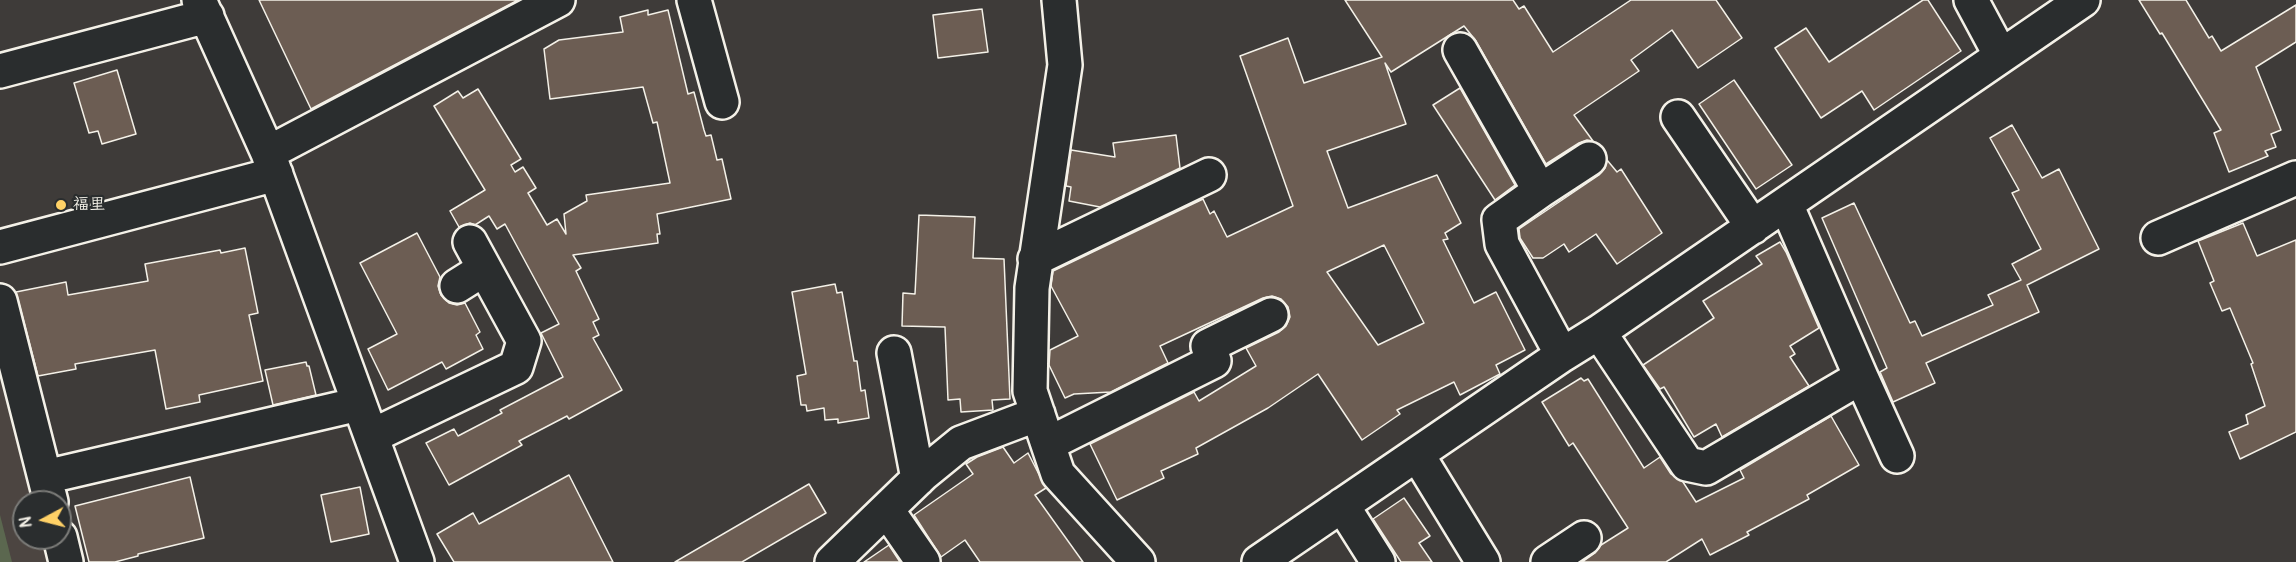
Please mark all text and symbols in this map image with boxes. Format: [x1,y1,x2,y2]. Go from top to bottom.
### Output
place label: 福里 [73,195,105,215]
marker: 福里 [54,198,68,212]
north arrow [12,490,72,550]
text: N [16,515,37,529]

